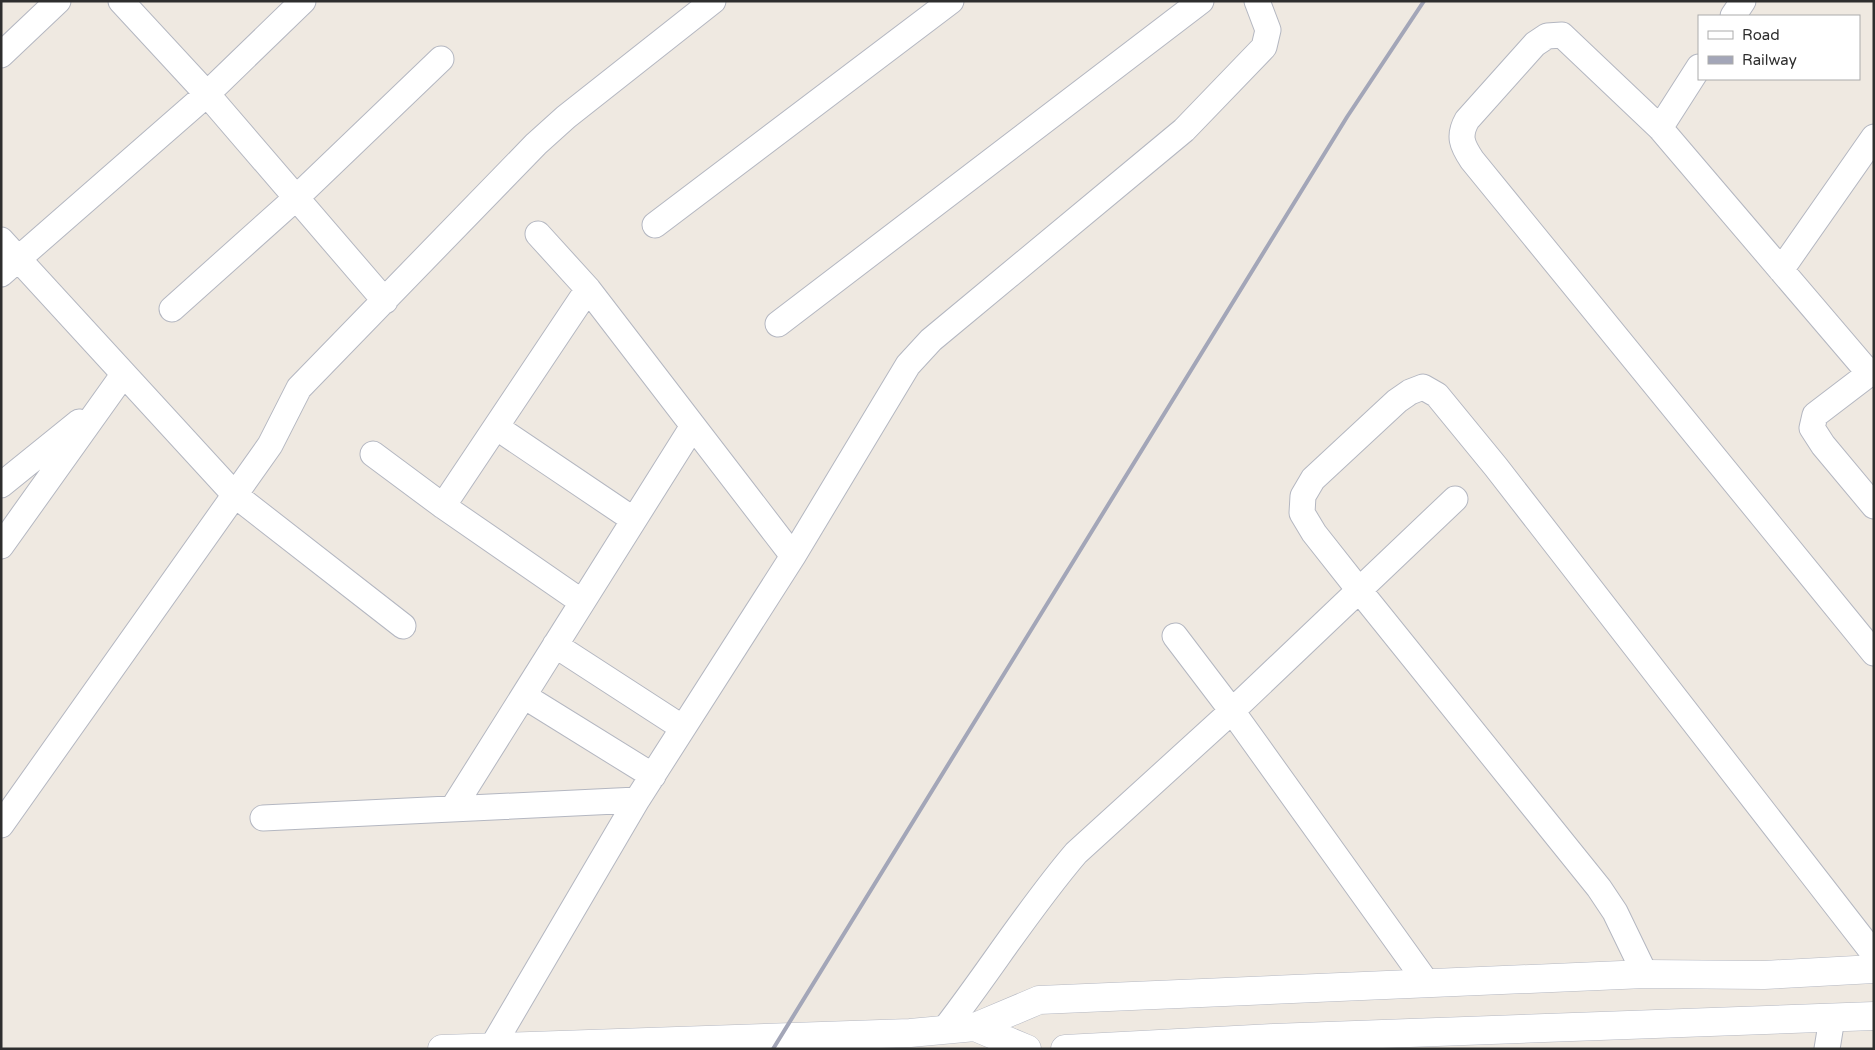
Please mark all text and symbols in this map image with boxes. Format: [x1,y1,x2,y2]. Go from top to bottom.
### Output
legend [1698,15,1860,80]
text: Road [1742,26,1780,44]
text: Railway [1742,51,1797,69]

